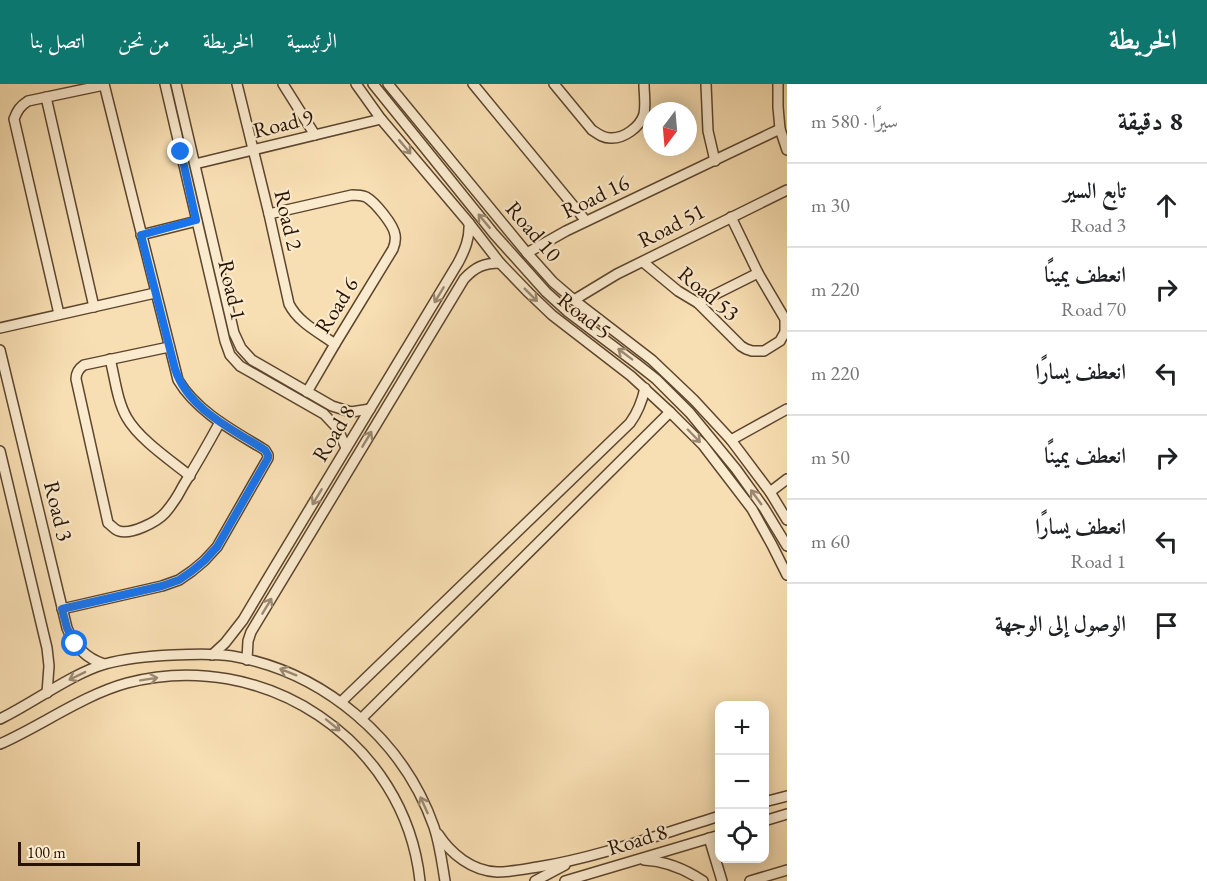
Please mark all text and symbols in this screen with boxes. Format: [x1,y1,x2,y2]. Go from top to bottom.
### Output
text: الخريطة [1109,21,1177,57]
text: اتصل بنا [30,27,85,54]
text: من نحن [118,27,170,54]
text: الخريطة [203,27,254,54]
text: الرئيسية [287,27,337,54]
street label: Road 9 [250,102,317,145]
north arrow [643,102,697,156]
text: 8 دقيقة [1118,104,1183,138]
text: سيرًا · 580 m [811,108,898,134]
route end [167,138,193,164]
one-way arrow [398,139,412,154]
street label: Road 16 [557,168,634,225]
text: تابع السير [1063,176,1126,205]
street label: Road 2 [268,187,310,254]
icon: ahead [1150,189,1183,222]
text: 30 m [811,192,850,218]
street label: Road 10 [499,195,568,268]
street label: Road 51 [633,196,710,255]
text: Road 3 [1071,212,1126,238]
one-way arrow [477,213,490,229]
street label: Road 1 [212,257,254,323]
street label: Road 53 [672,259,745,327]
text: انعطف يمينًا [1044,260,1126,289]
street label: Road 6 [308,271,365,339]
icon: right [1150,273,1183,306]
text: 220 m [811,276,859,302]
street label: Road 5 [552,285,618,346]
one-way arrow [433,286,445,303]
one-way arrow [524,288,539,303]
text: Road 70 [1061,296,1126,322]
one-way arrow [617,348,633,360]
text: انعطف يسارًا [1035,357,1126,386]
icon: left [1150,357,1183,390]
text: 220 m [811,360,859,386]
street label: Road 8 [305,400,362,467]
one-way arrow [687,429,702,444]
one-way arrow [362,431,374,448]
text: انعطف يمينًا [1044,441,1126,470]
icon: right [1150,441,1183,474]
text: 50 m [811,444,850,470]
street label: Road 3 [37,478,80,544]
one-way arrow [310,488,322,505]
one-way arrow [750,489,762,505]
text: انعطف يسارًا [1035,512,1126,541]
icon: left [1150,525,1183,558]
text: 60 m [811,528,850,554]
text: Road 1 [1071,548,1126,574]
one-way arrow [261,598,273,615]
text: الوصول إلى الوجهة [995,609,1126,638]
icon: arrive [1150,609,1183,642]
route start [61,630,87,656]
one-way arrow [279,666,297,677]
one-way arrow [69,671,87,683]
one-way arrow [139,674,158,685]
map controls [715,701,769,863]
button: + [715,701,769,755]
one-way arrow [324,719,340,732]
button: − [715,755,769,809]
one-way arrow [418,796,430,814]
button: locate [715,809,769,863]
street label: Road 8 [604,817,671,862]
scale bar [18,839,140,866]
text: 100 m [27,842,66,863]

